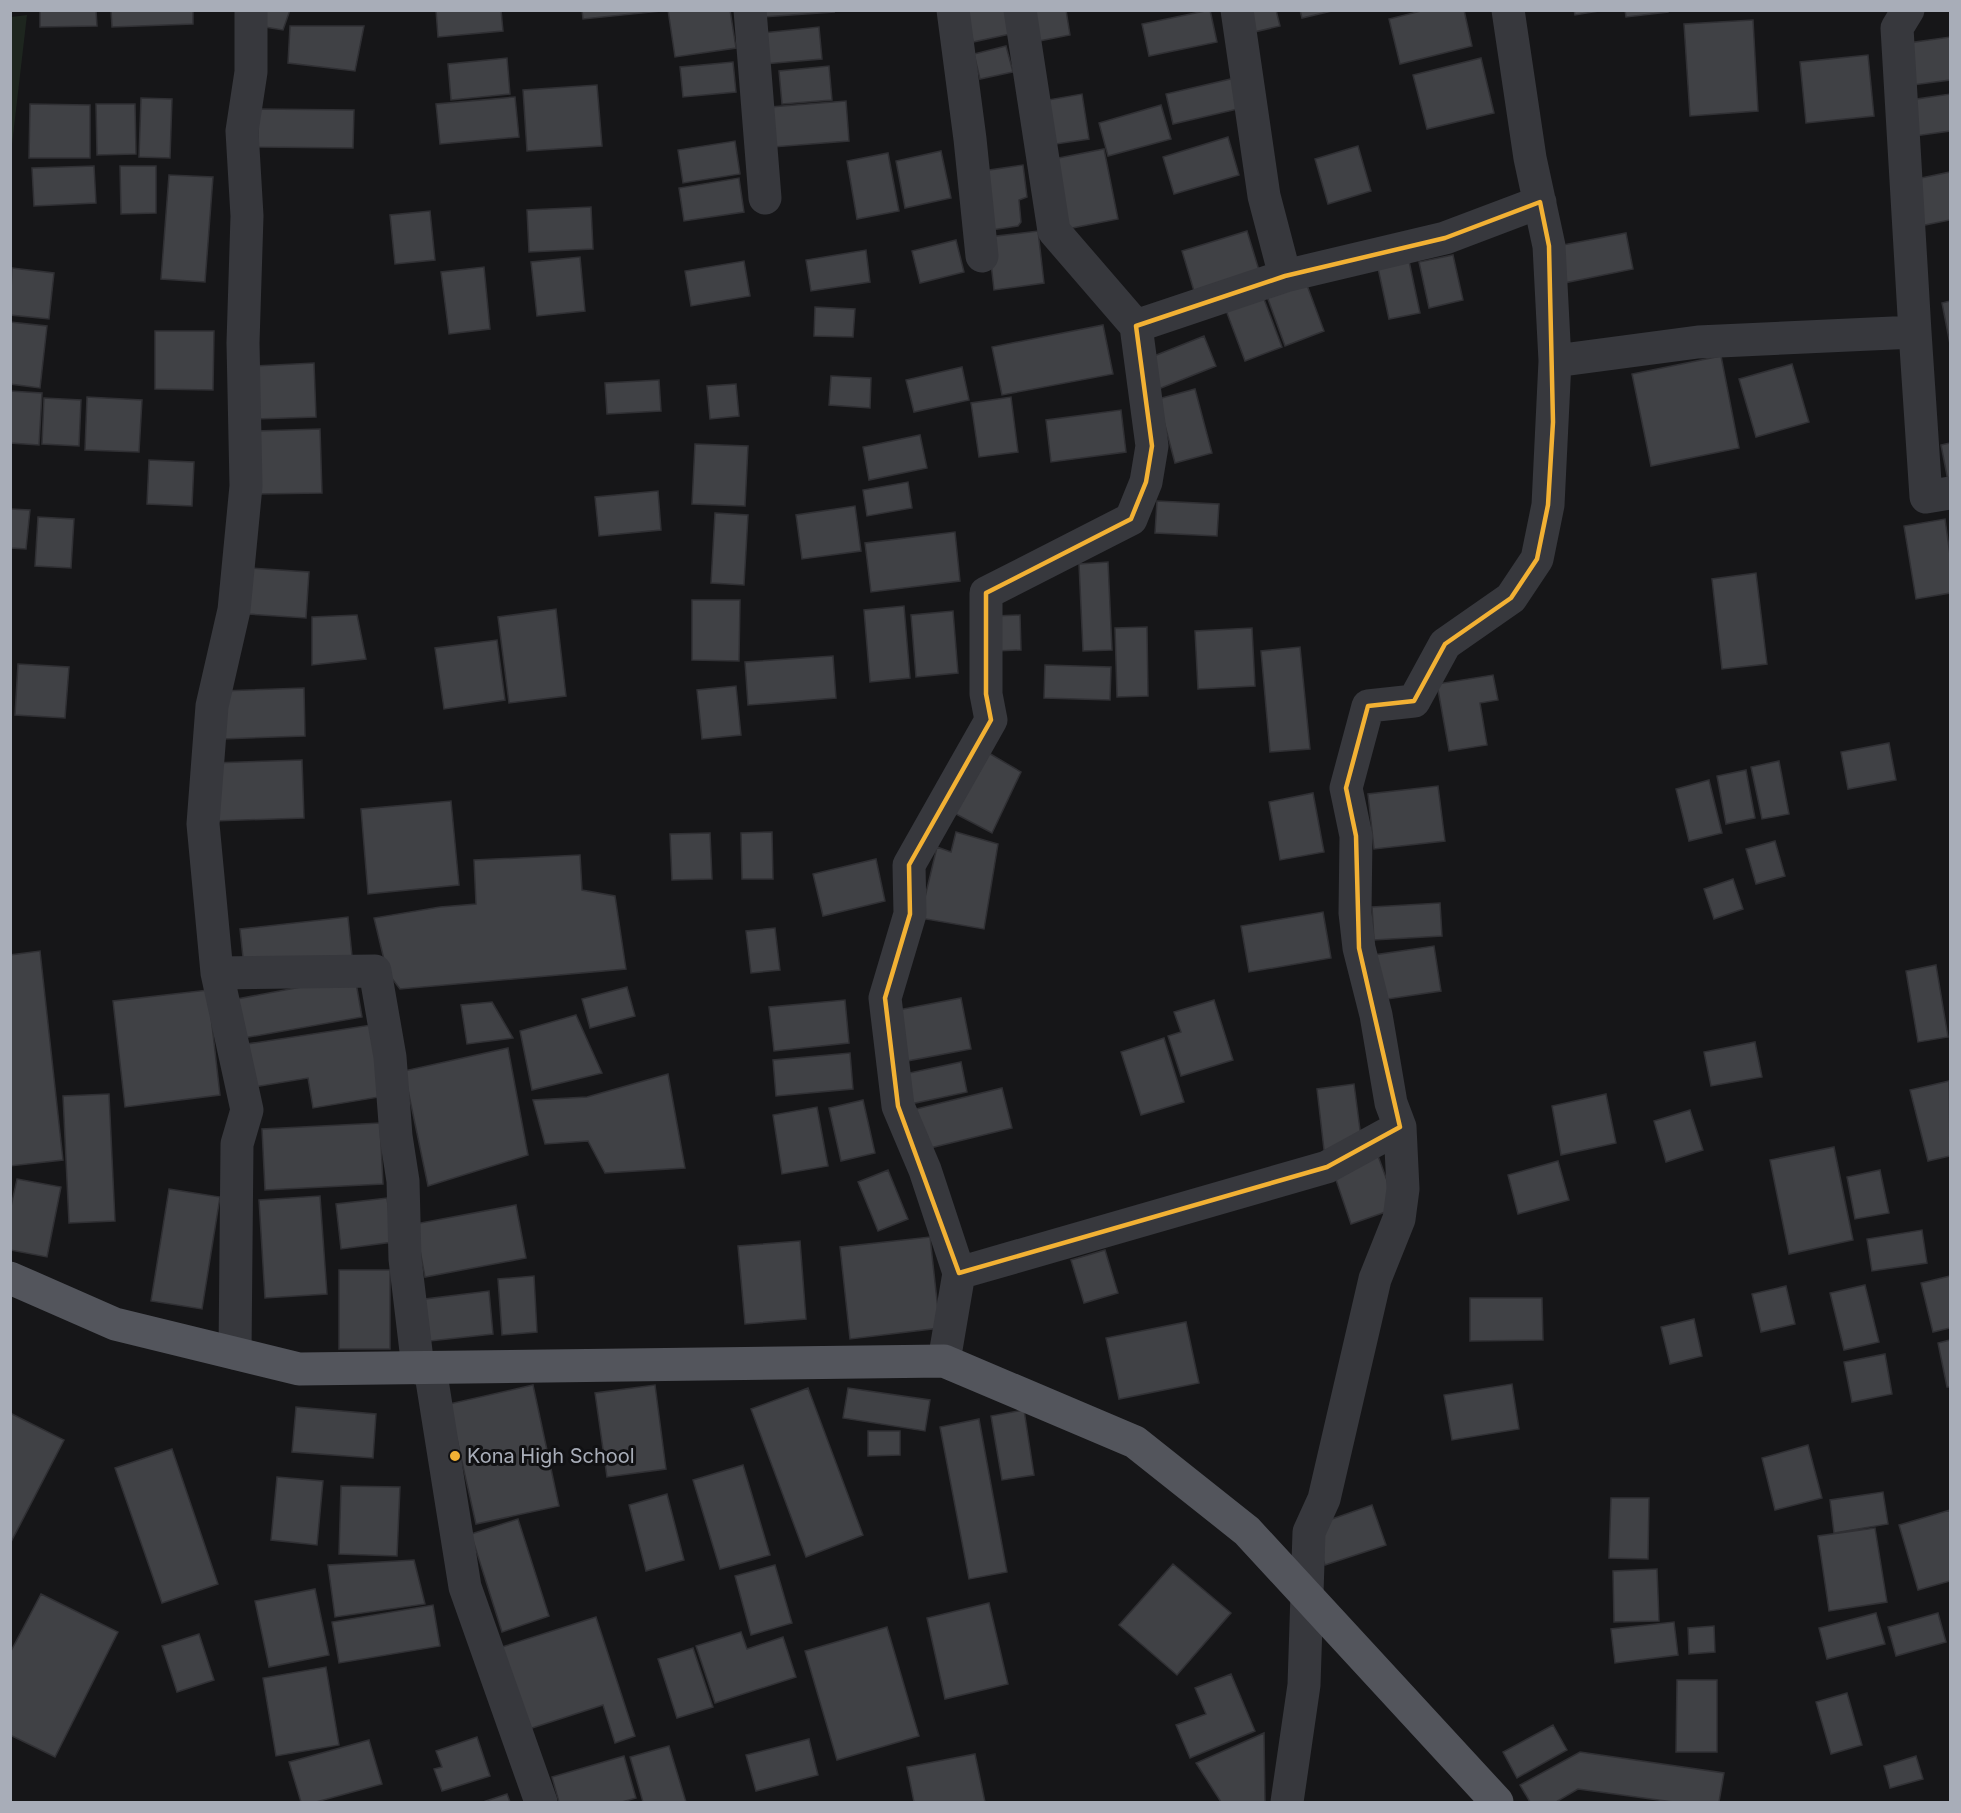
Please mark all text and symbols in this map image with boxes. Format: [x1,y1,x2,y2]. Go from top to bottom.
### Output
place label: Kona High School [467,1444,635,1468]
marker: Kona High School [448,1449,462,1463]

